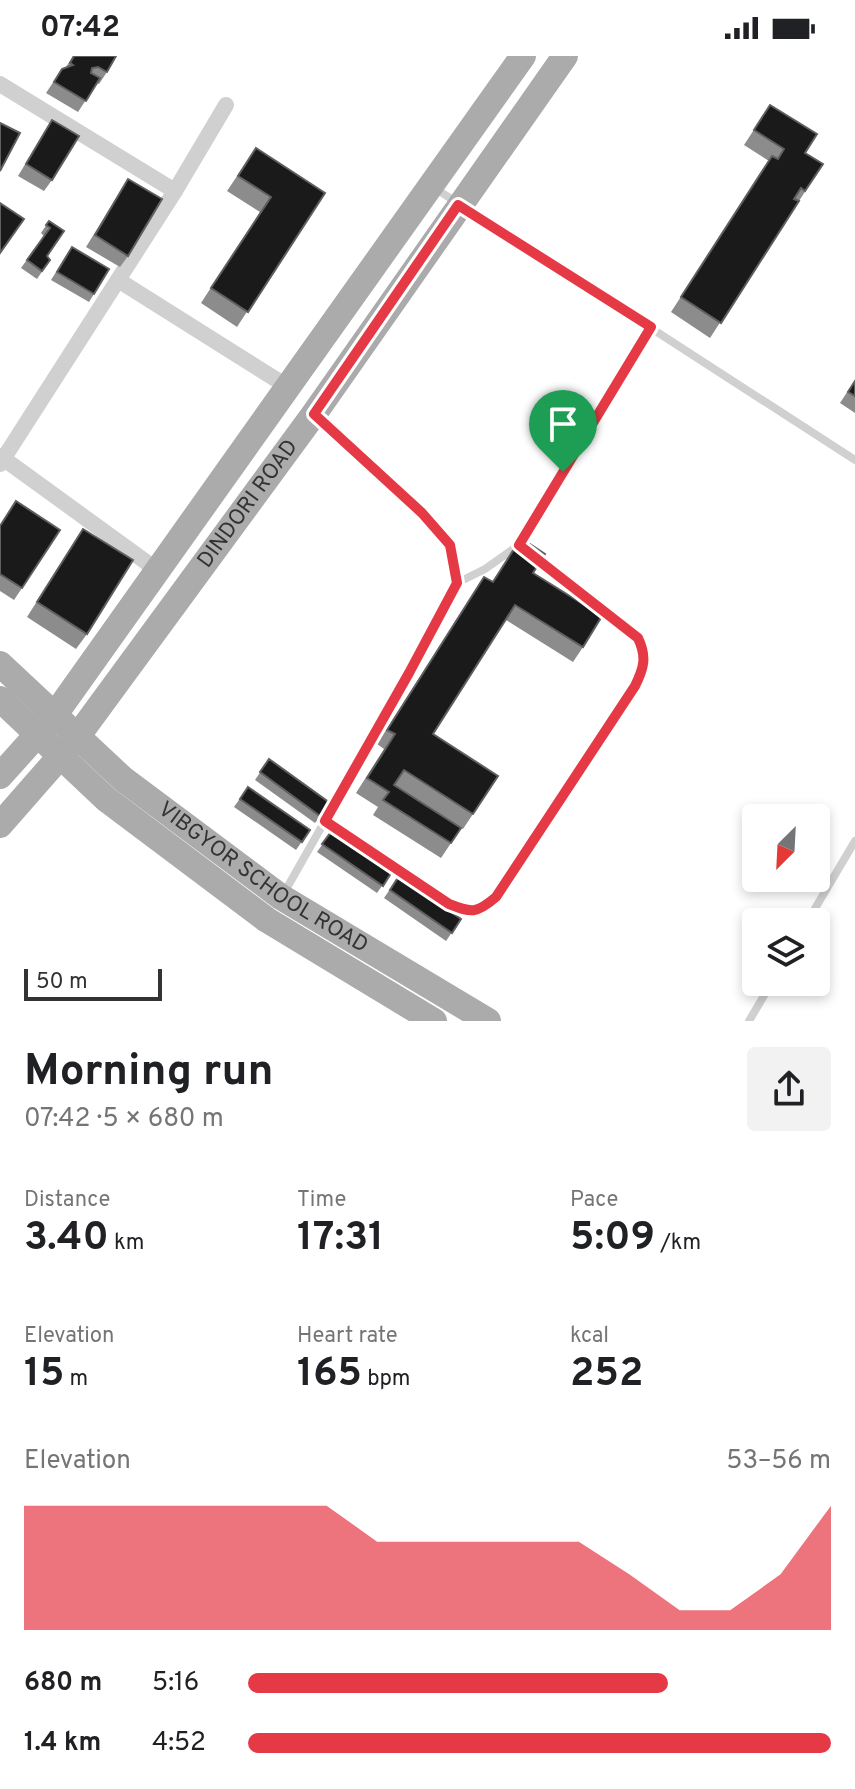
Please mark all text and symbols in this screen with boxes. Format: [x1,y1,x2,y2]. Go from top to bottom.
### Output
text: 07:42 [40,10,120,47]
pin [529,390,597,472]
icon: arrive [541,402,585,446]
street label: DINDORI ROAD [192,434,304,574]
street label: VIBGYOR SCHOOL ROAD [153,796,373,960]
north arrow [742,804,830,892]
map controls [742,804,830,996]
button: layers [742,908,830,996]
scale bar [24,965,162,1001]
text: 50 m [36,969,88,996]
text: Morning run [24,1045,274,1101]
button: share [747,1047,831,1131]
text: 07:42 · 5 × 680 m [24,1103,224,1136]
text: Distance [24,1187,110,1214]
text: Time [297,1187,346,1214]
text: Pace [570,1187,618,1214]
text: 3.40 [24,1214,109,1264]
text: 17:31 [297,1214,384,1264]
text: 5:09 [570,1214,655,1264]
text: km [109,1230,144,1257]
text: /km [655,1230,701,1257]
text: Elevation [24,1323,114,1350]
text: Heart rate [297,1323,398,1350]
text: kcal [570,1323,609,1350]
text: 15 [24,1350,64,1400]
text: 165 [297,1350,362,1400]
text: 252 [570,1350,643,1400]
text: m [64,1366,88,1393]
text: bpm [362,1366,410,1393]
text: Elevation [24,1445,131,1478]
text: 53–56 m [726,1445,831,1478]
text: 680 m [24,1667,102,1700]
text: 5:16 [152,1667,199,1700]
text: 1.4 km [24,1727,101,1760]
text: 4:52 [152,1727,206,1760]

